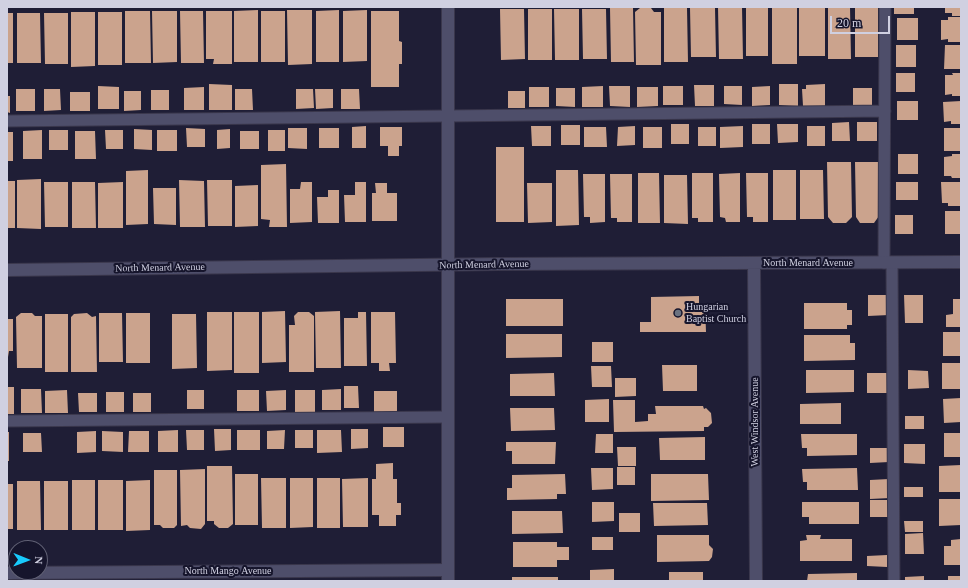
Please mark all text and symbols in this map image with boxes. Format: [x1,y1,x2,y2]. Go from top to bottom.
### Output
scale bar [832,8,892,34]
text: 20 m [837,16,861,30]
street label: North Menard Avenue [763,257,853,269]
street label: North Menard Avenue [439,258,529,272]
street label: North Menard Avenue [115,261,205,275]
place label: Hungarian Baptist Church [686,301,746,324]
marker: Hungarian Baptist Church [673,308,683,318]
street label: West Windsor Avenue [749,377,761,467]
north arrow [8,540,48,580]
text: N [33,556,45,564]
street label: North Mango Avenue [184,565,272,577]

